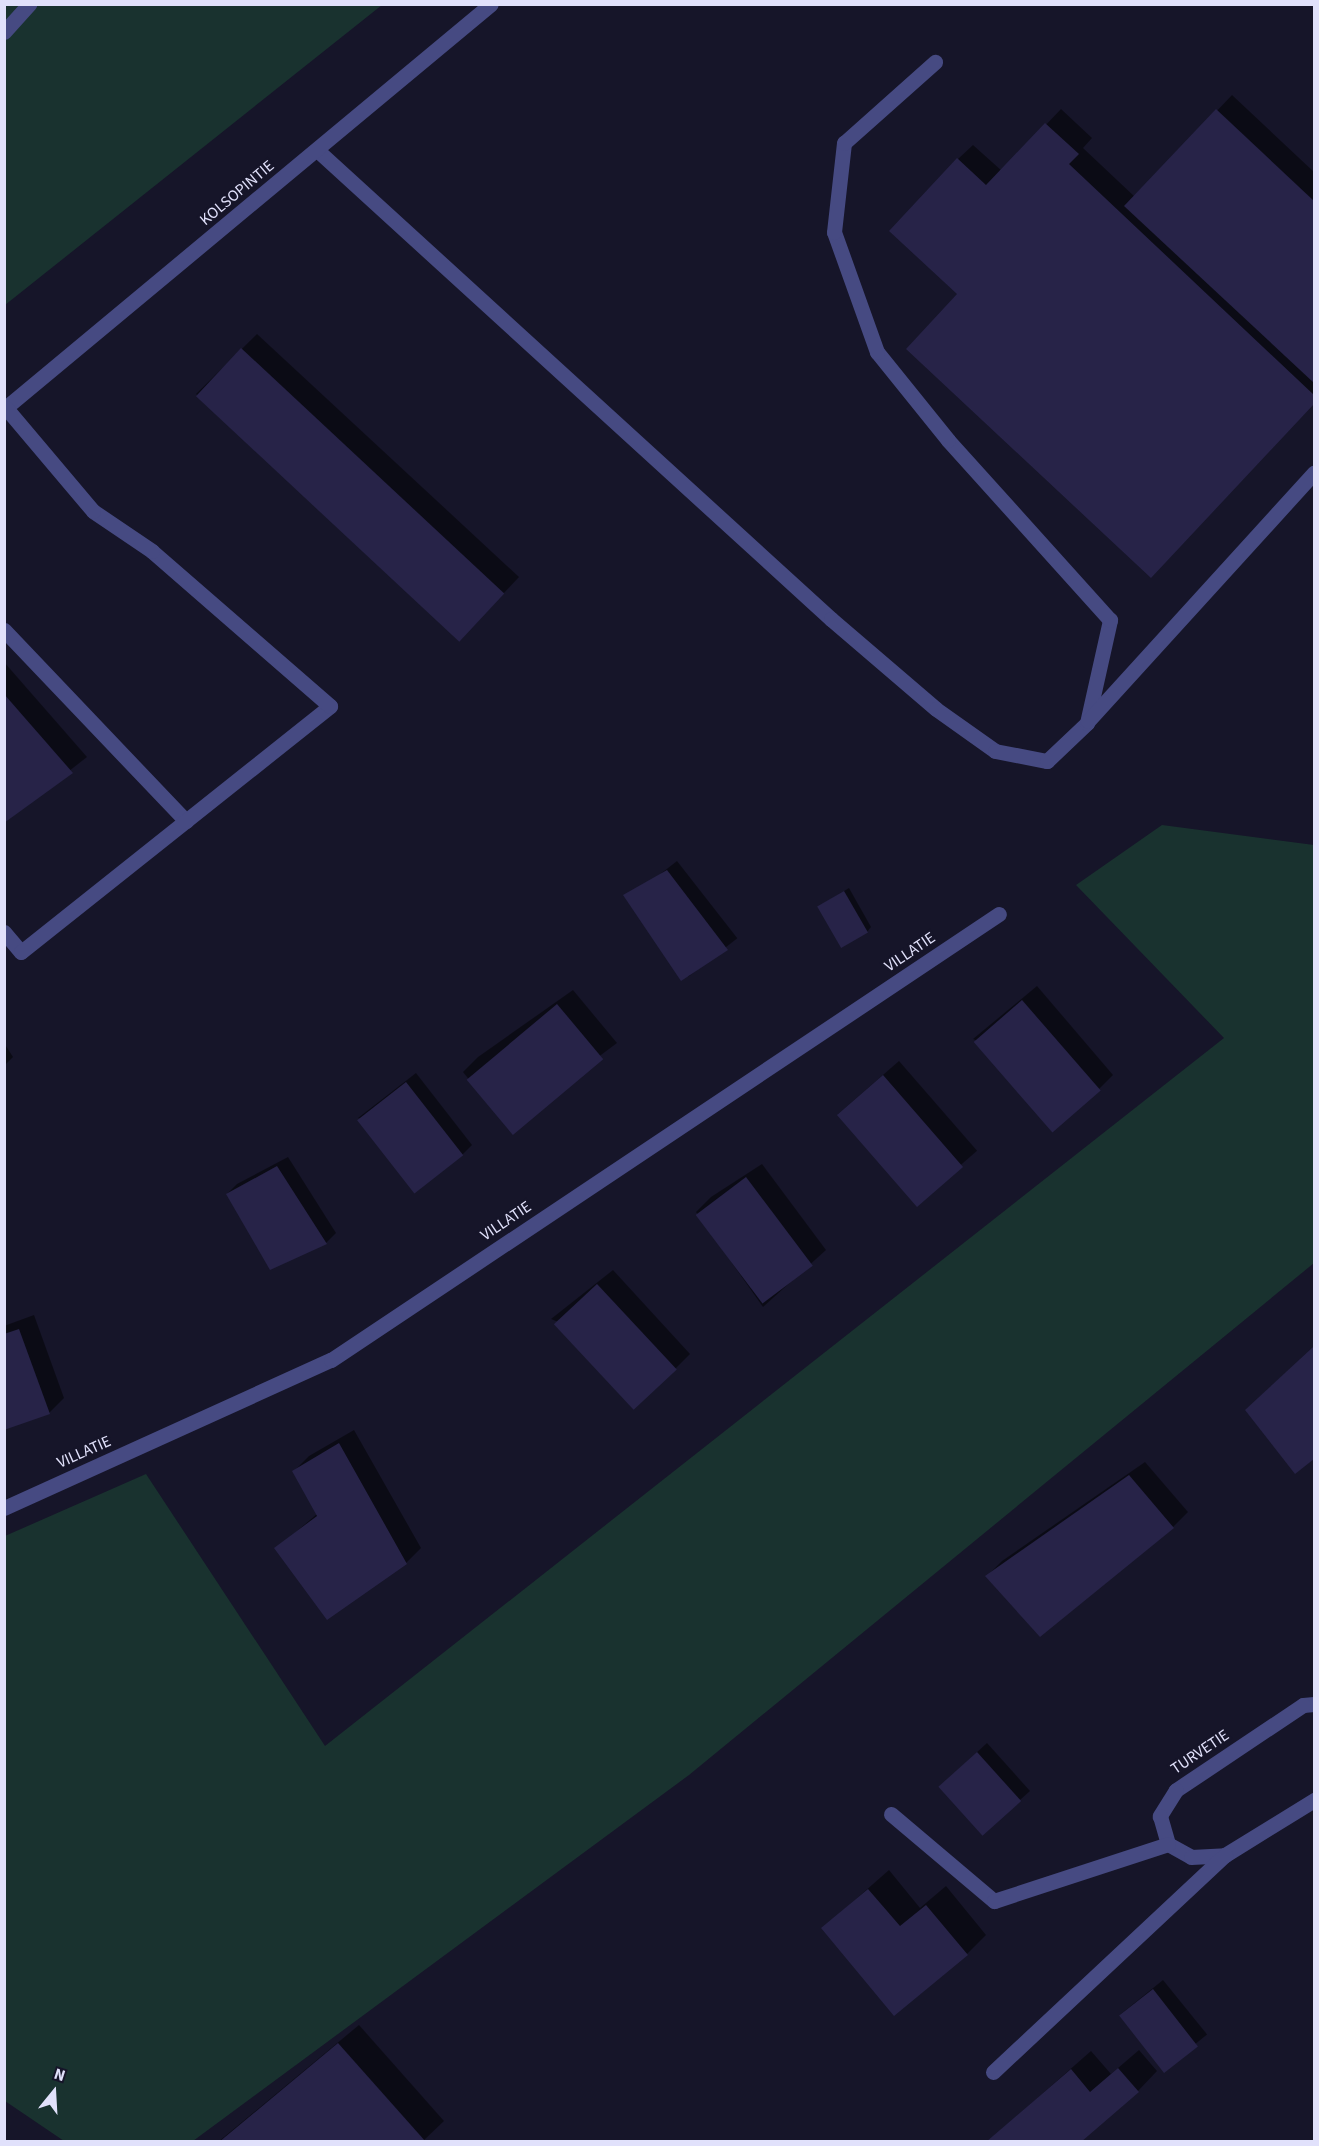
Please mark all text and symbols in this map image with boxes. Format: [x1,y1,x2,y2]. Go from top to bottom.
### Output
street label: KOLSOPINTIE [196,156,278,230]
street label: VILLATIE [881,928,939,976]
street label: VILLATIE [477,1197,535,1245]
street label: VILLATIE [54,1432,114,1472]
street label: TURVETIE [1167,1726,1233,1778]
north arrow [24,2062,84,2122]
text: N [51,2063,68,2087]

